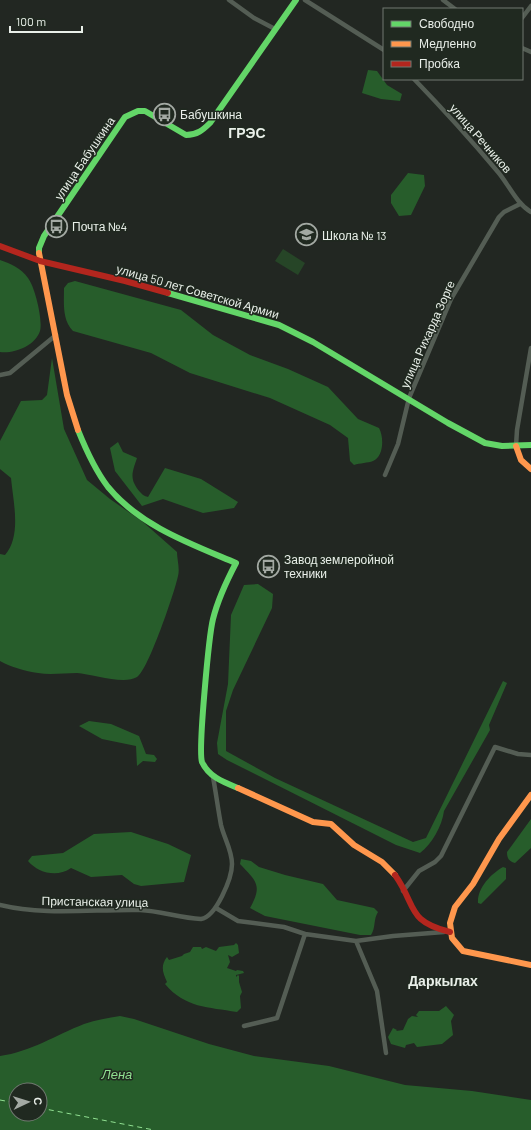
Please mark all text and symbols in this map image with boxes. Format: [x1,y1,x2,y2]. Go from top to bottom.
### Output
scale bar [10,8,82,34]
legend [383,8,523,80]
text: 100 m [16,14,46,28]
text: Свободно [419,16,474,31]
text: Медленно [419,36,476,51]
text: Пробка [419,56,460,71]
bus stop icon: Бабушкина [152,101,178,127]
street label: улица Речников [446,101,515,176]
place label: Бабушкина [180,107,242,122]
street label: улица Бабушкина [51,113,118,203]
district label: ГРЭС [228,124,266,141]
bus stop icon: Почта №4 [43,213,69,239]
place label: Почта №4 [72,219,127,233]
school or university icon: Школа № 13 [294,222,320,248]
place label: Школа № 13 [322,228,387,242]
street label: улица 50 лет Советской Армии [115,261,281,322]
street label: улица Рихарда Зорге [397,278,458,390]
place label: Завод землеройной техники [284,552,394,580]
bus stop icon: Завод землеройной техники [256,553,282,579]
street label: Пристанская улица [41,893,149,910]
district label: Даркылах [408,972,478,989]
water label: Лена [101,1066,132,1082]
north arrow [8,1082,48,1122]
text: С [32,1097,45,1106]

